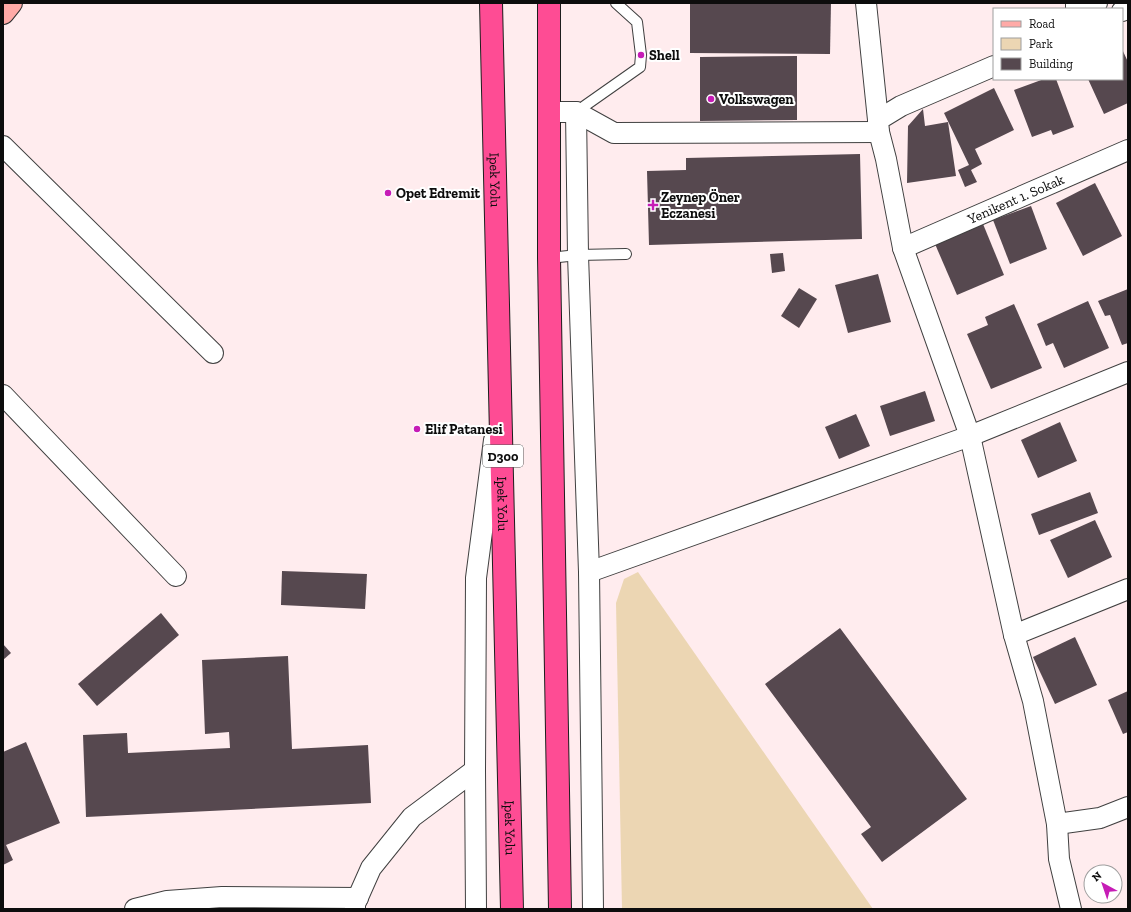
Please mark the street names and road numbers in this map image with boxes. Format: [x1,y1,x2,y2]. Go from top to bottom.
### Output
street label: Ipek Yolu [486,152,504,208]
street label: Yenikent 1. Sokak [964,170,1067,228]
road number: D300 [483,445,523,467]
street label: Ipek Yolu [493,476,512,532]
street label: Ipek Yolu [501,800,519,856]

